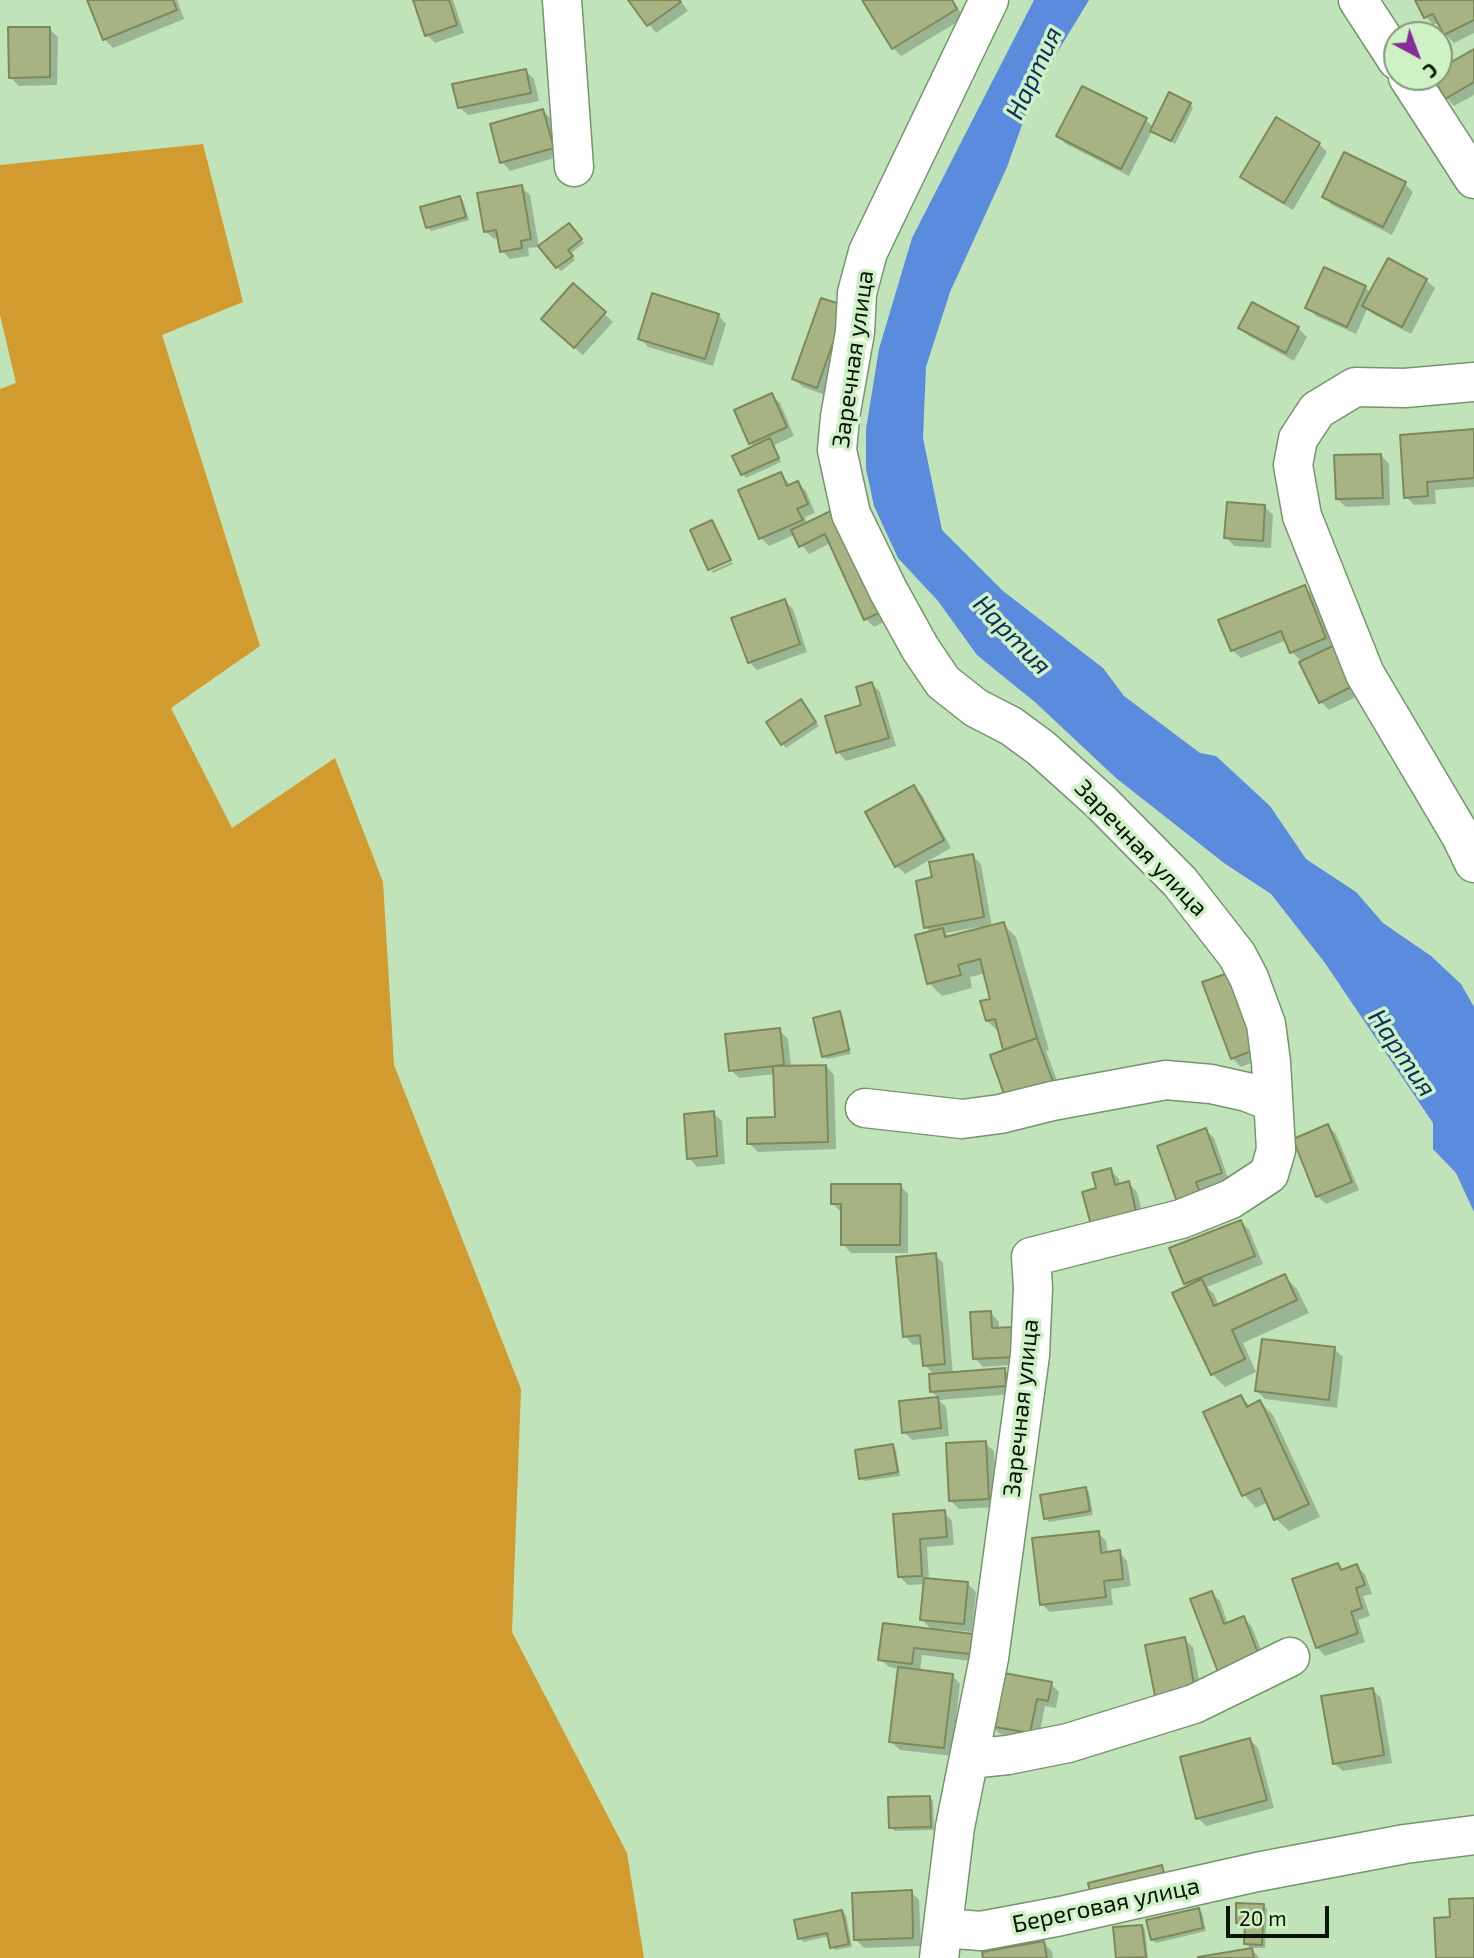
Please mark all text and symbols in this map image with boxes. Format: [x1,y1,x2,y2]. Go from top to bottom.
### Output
north arrow [1383,21,1453,91]
water label: Нартия [999,22,1069,124]
text: С [1419,58,1443,83]
street label: Заречная улица [826,268,880,450]
water label: Нартия [966,589,1058,681]
street label: Заречная улица [1069,774,1213,922]
water label: Нартия [1361,1003,1443,1103]
street label: Заречная улица [997,1318,1045,1498]
street label: Береговая улица [1010,1871,1202,1939]
scale bar [1229,1892,1332,1936]
text: 20 m [1239,1905,1287,1930]

